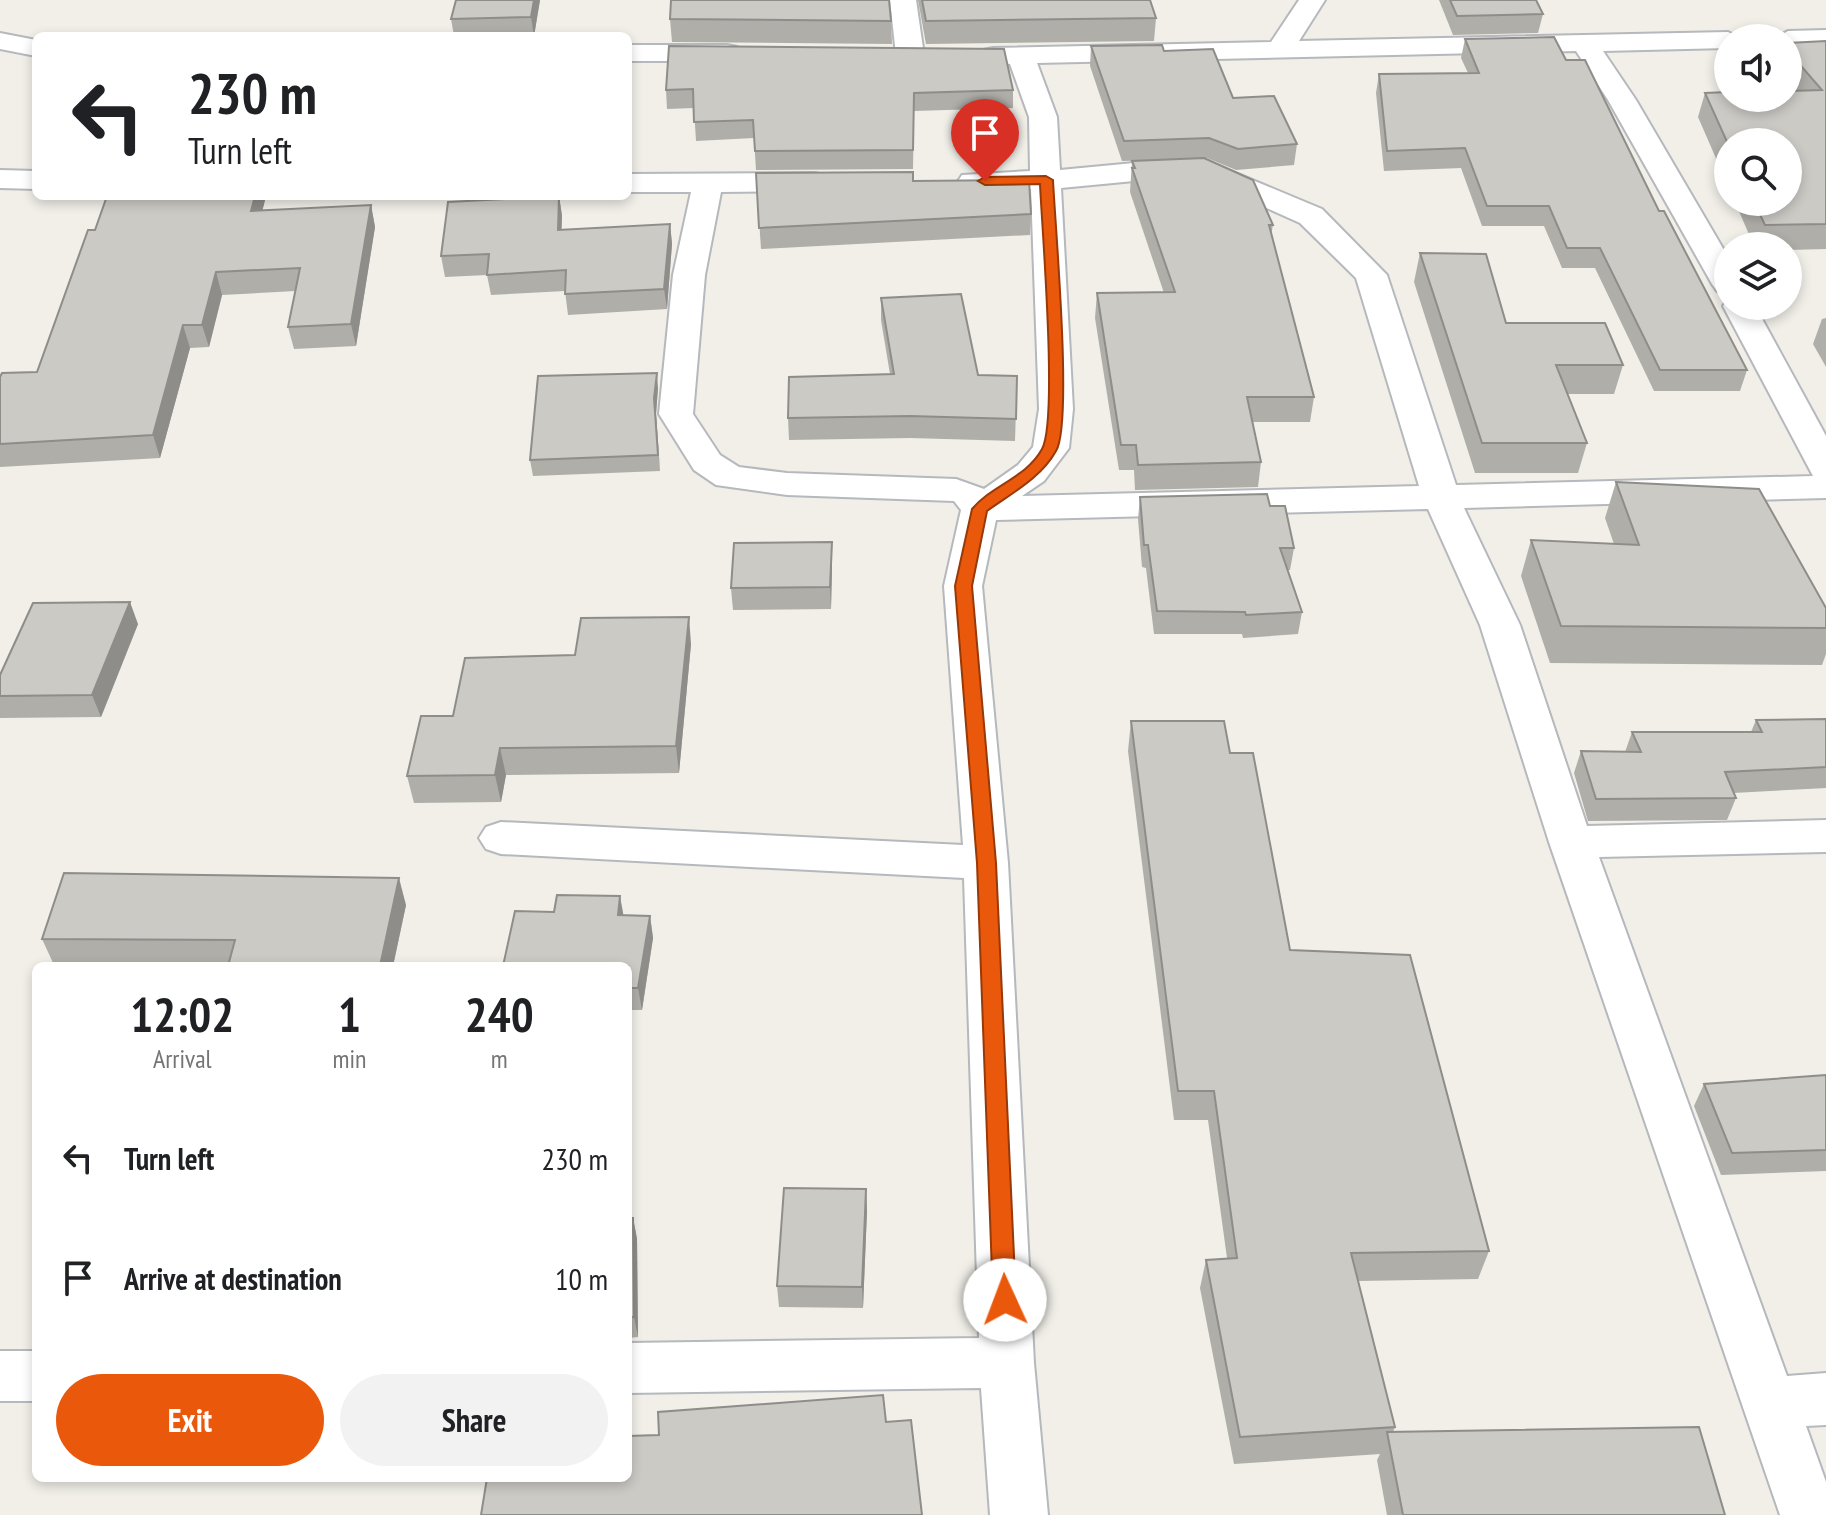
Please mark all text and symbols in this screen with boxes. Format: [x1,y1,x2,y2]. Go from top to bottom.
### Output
map controls [1714,24,1802,320]
button: sound [1714,24,1802,112]
text: 230 m [188,57,317,129]
icon: left [56,64,160,168]
pin [951,99,1019,181]
icon: arrive [963,111,1007,155]
text: Turn left [188,127,292,174]
button: search [1714,128,1802,216]
button: layers [1714,232,1802,320]
text: 12:02 [130,983,234,1045]
text: 1 [338,983,361,1045]
text: 240 [465,983,534,1045]
text: Arrival [153,1042,212,1075]
text: min [332,1042,366,1075]
text: m [491,1042,508,1075]
icon: left [56,1136,100,1180]
text: Turn left [124,1139,214,1178]
text: 230 m [542,1139,608,1178]
icon: arrive [56,1256,100,1300]
position arrow [963,1258,1047,1342]
text: Arrive at destination [124,1259,342,1298]
text: 10 m [555,1259,608,1298]
button: Exit [56,1374,324,1466]
button: Share [340,1374,608,1466]

